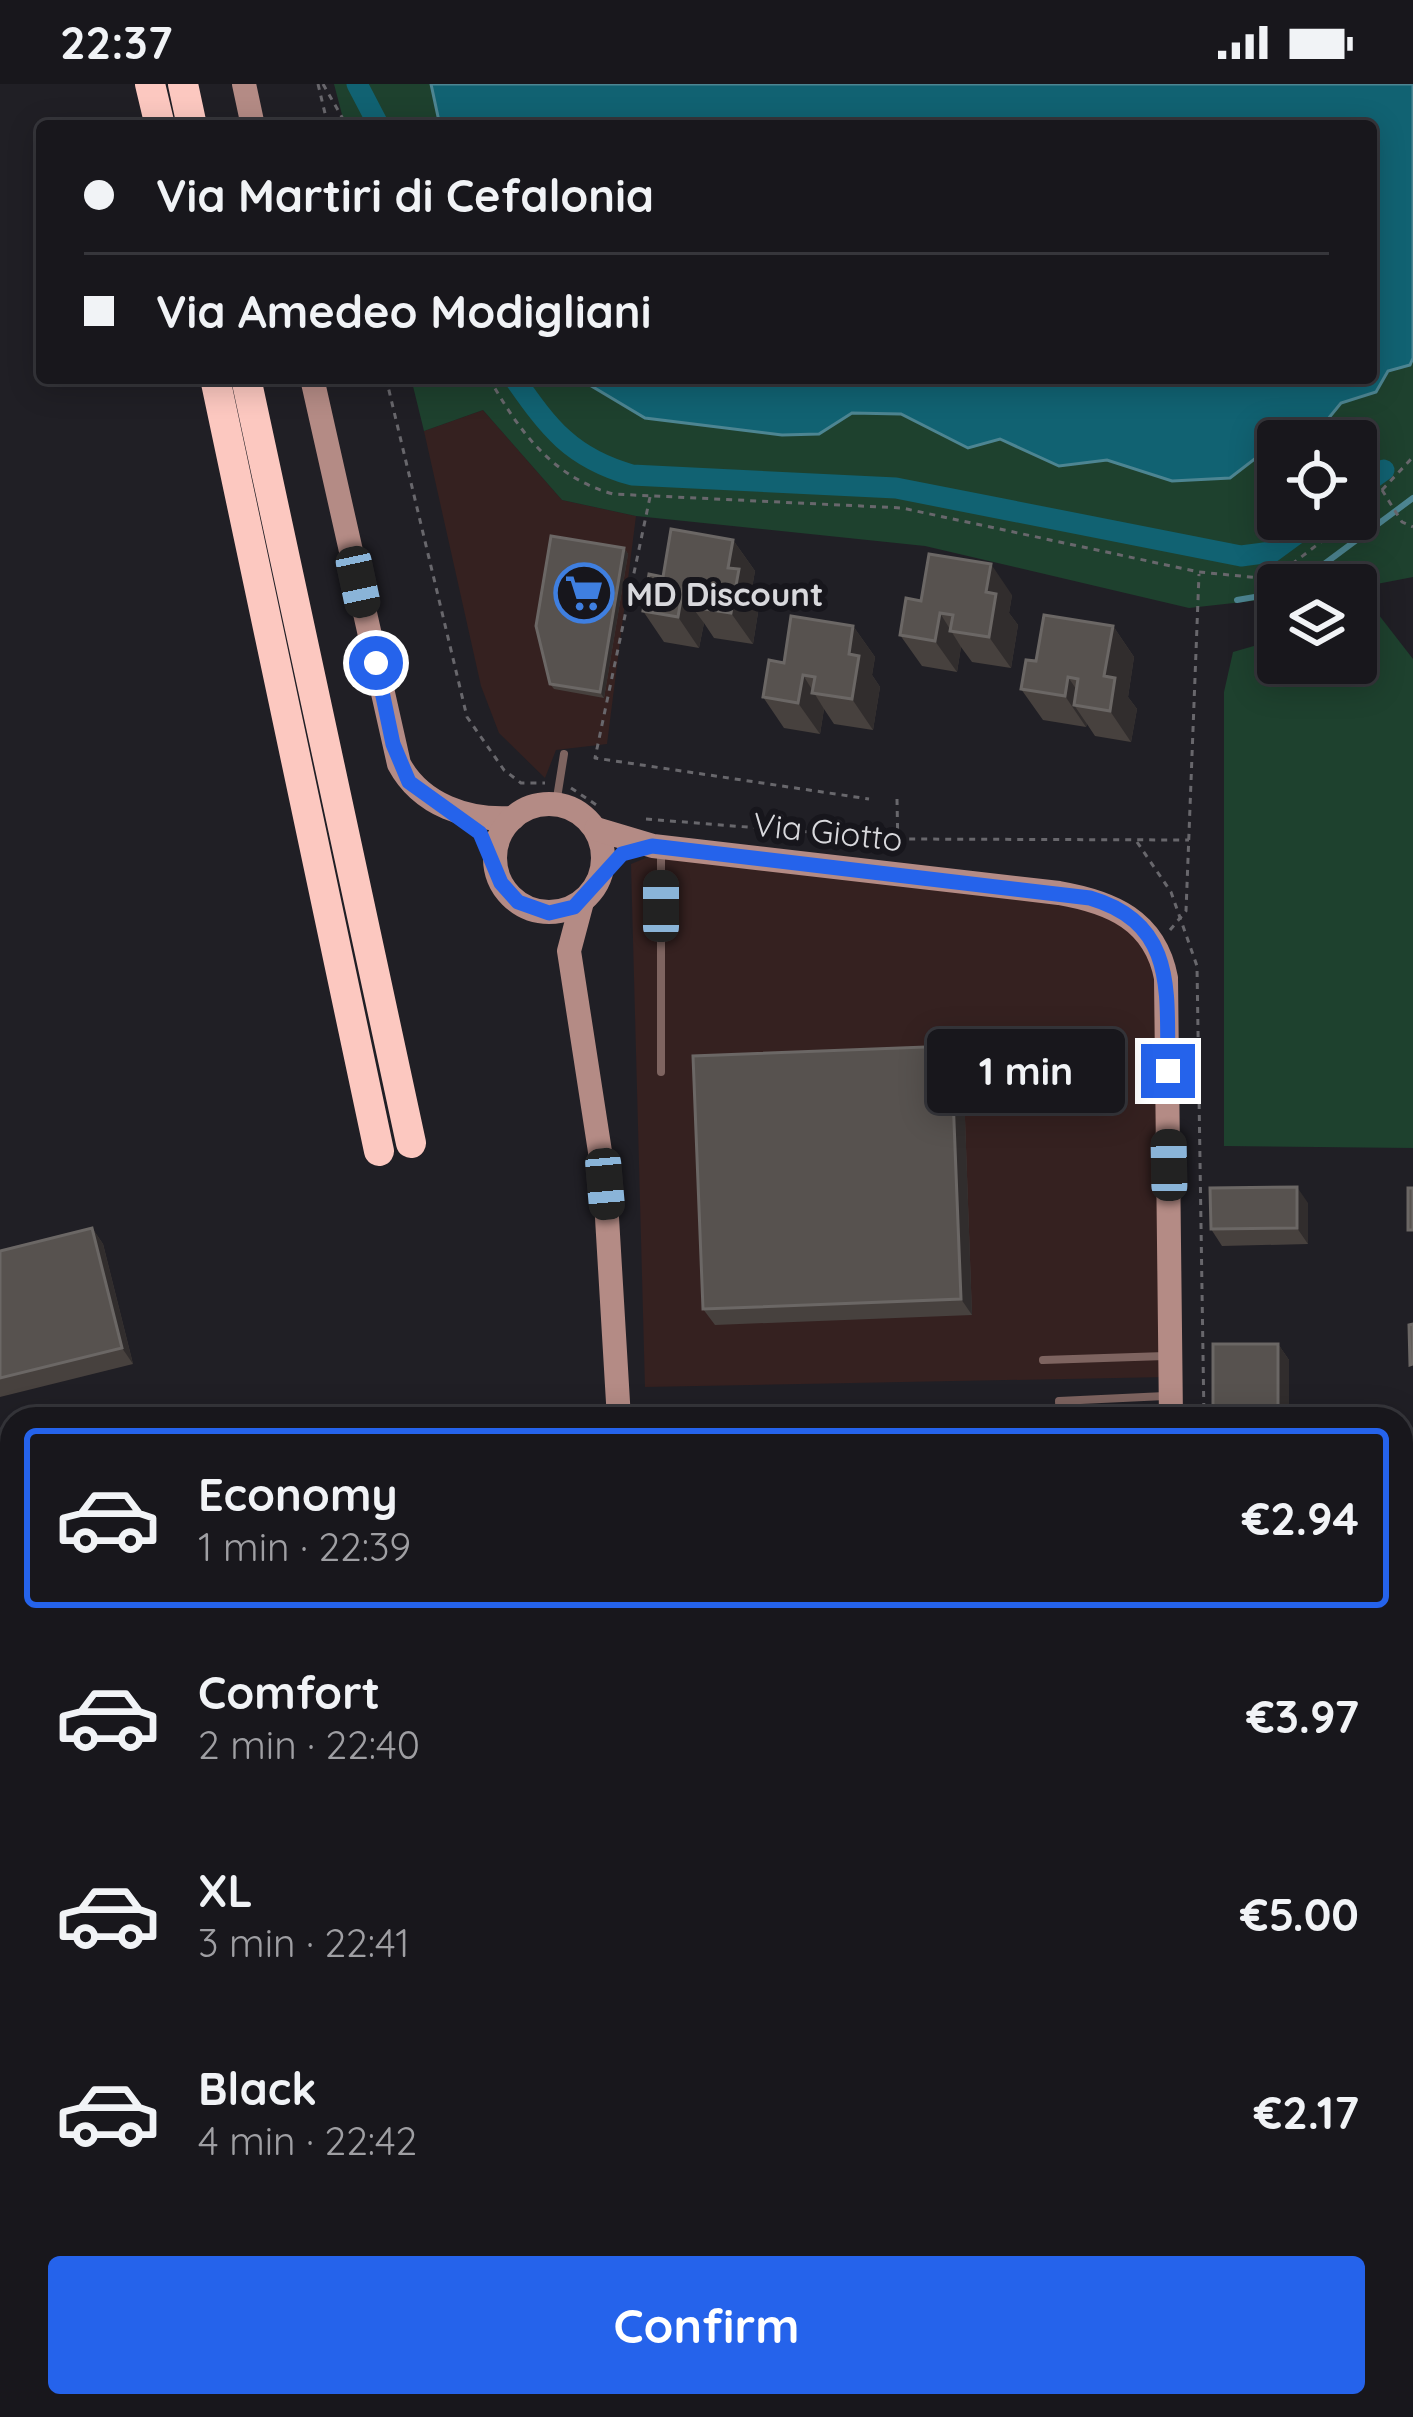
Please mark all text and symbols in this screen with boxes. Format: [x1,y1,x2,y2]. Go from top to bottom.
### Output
text: 22:37 [60,14,172,70]
text: Via Martiri di Cefalonia [156,167,654,223]
text: Via Amedeo Modigliani [156,283,651,339]
map controls [1257,420,1377,684]
button: locate [1257,420,1377,540]
car [333,543,383,621]
supermarket icon: MD Discount [553,562,615,624]
button: layers [1257,564,1377,684]
place label: MD Discount [626,573,823,614]
route start [349,636,403,690]
street label: Via Giotto [751,803,905,859]
car [643,870,679,942]
callout: 1 min [928,1029,1126,1113]
route end [1141,1044,1195,1098]
text: 1 min [979,1046,1073,1095]
car [1150,1129,1188,1201]
car [584,1147,626,1221]
icon: car [54,1464,162,1572]
text: Economy [198,1466,398,1522]
text: €2.94 [1242,1490,1359,1546]
text: 1 min · 22:39 [198,1522,411,1571]
icon: car [54,1662,162,1770]
text: Comfort [198,1664,380,1720]
text: €3.97 [1246,1688,1359,1744]
text: 2 min · 22:40 [198,1720,420,1769]
icon: car [54,1860,162,1968]
text: XL [198,1862,253,1918]
text: €5.00 [1240,1886,1359,1942]
text: 3 min · 22:41 [198,1918,410,1967]
icon: car [54,2058,162,2166]
text: Black [198,2060,317,2116]
text: €2.17 [1254,2084,1359,2140]
text: 4 min · 22:42 [198,2116,417,2165]
button: Confirm [48,2256,1365,2394]

